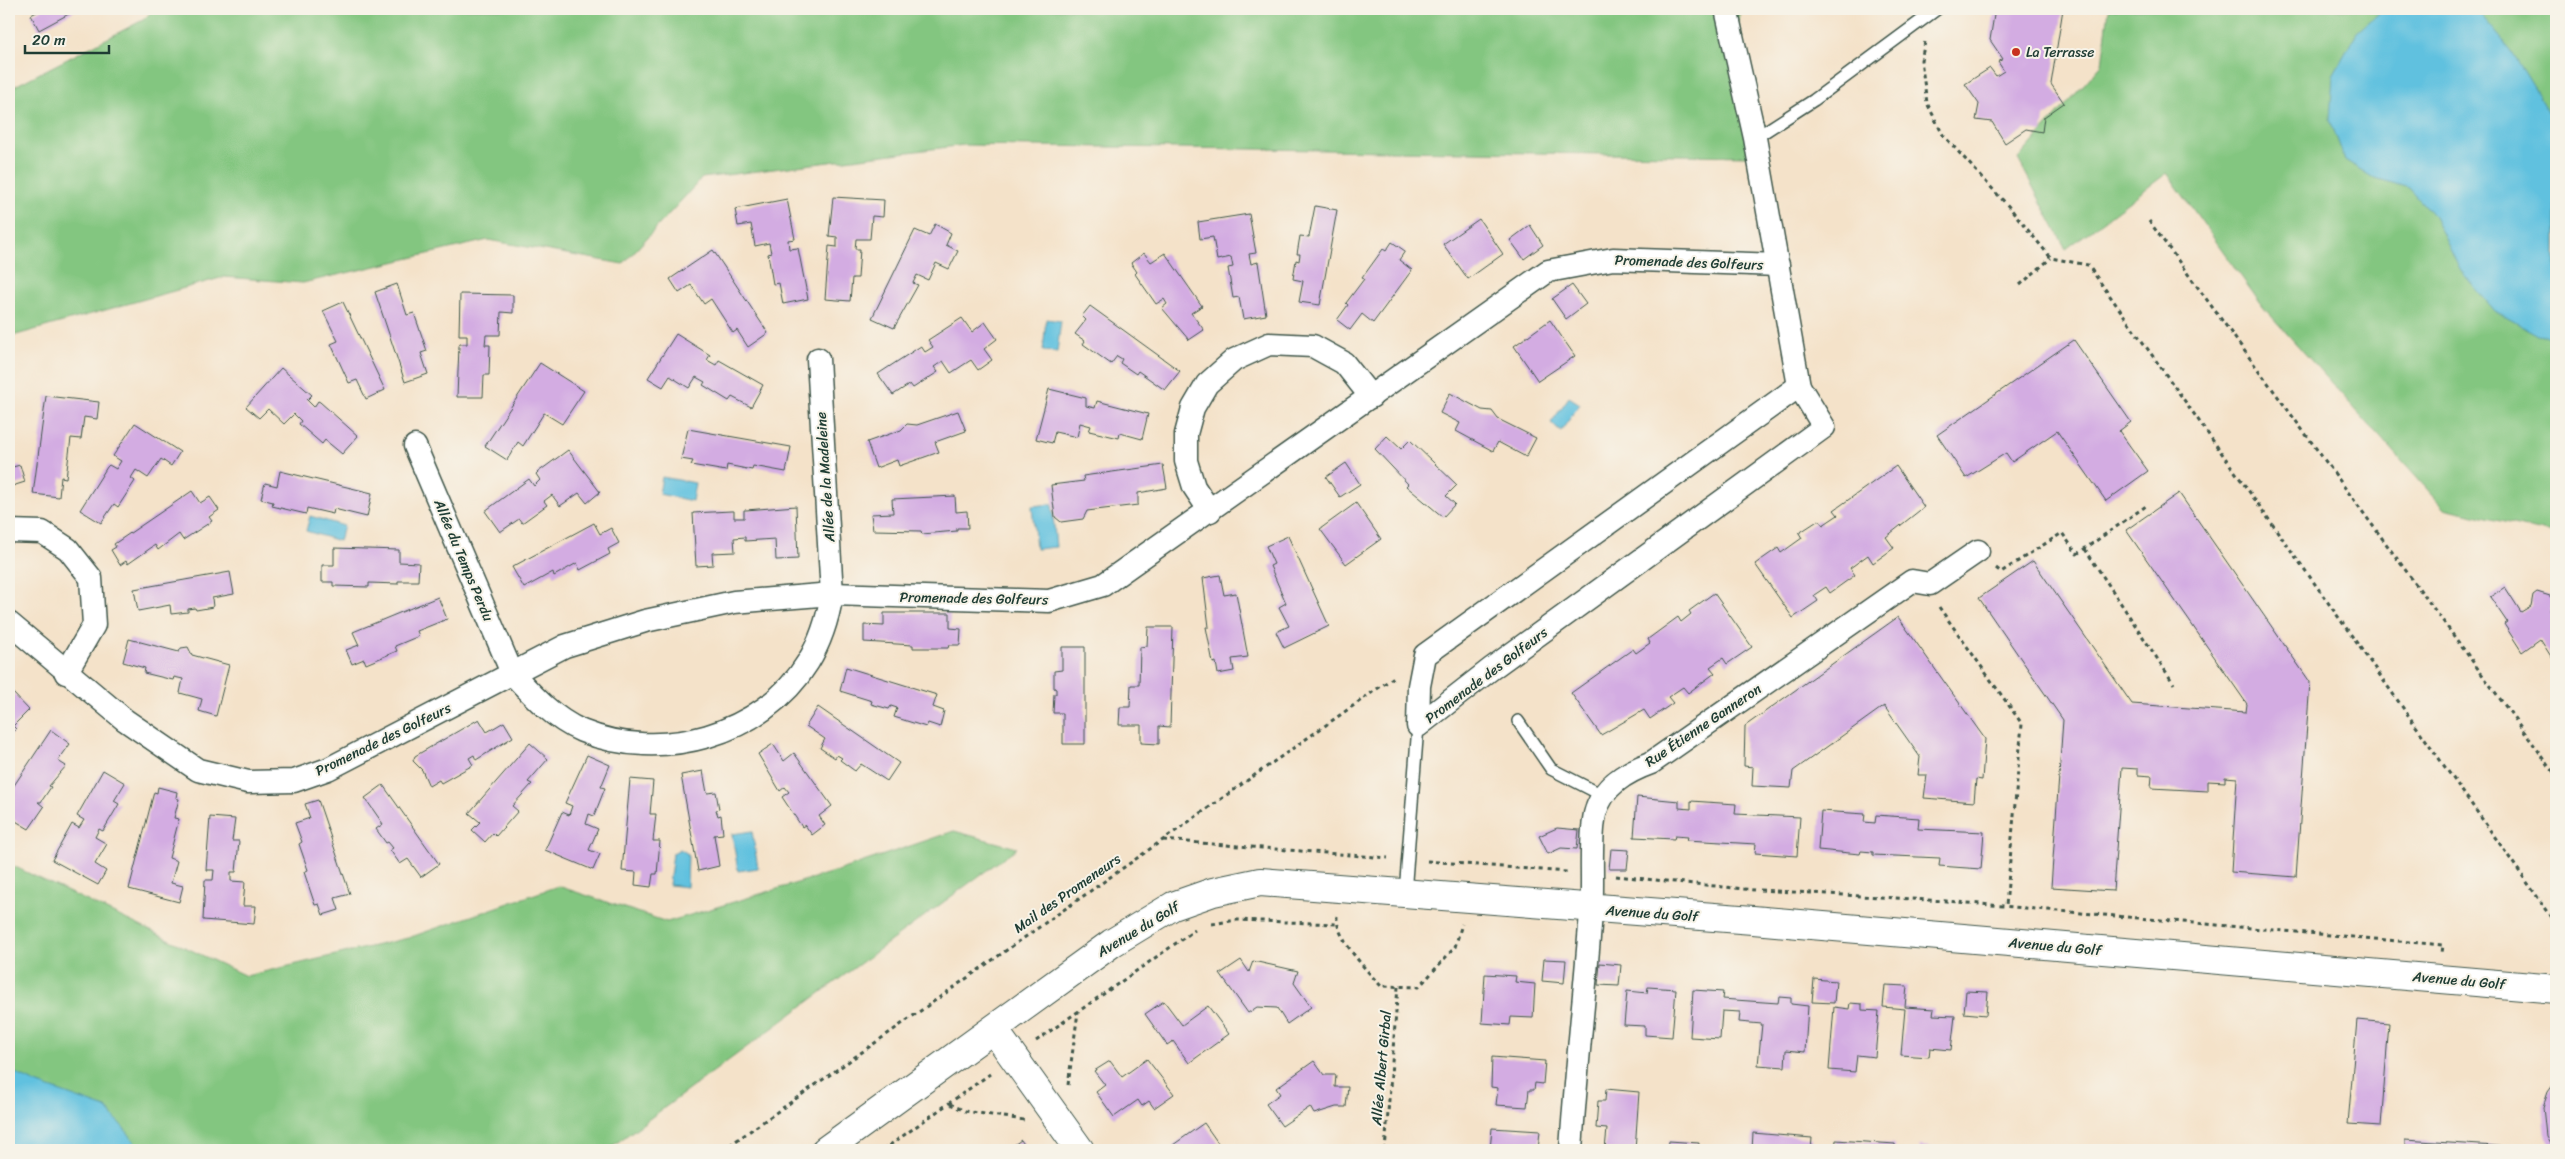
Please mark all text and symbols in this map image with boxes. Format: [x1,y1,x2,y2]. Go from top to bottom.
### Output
scale bar [25,22,109,54]
text: 20 m [32,27,66,53]
place label: La Terrasse [2026,40,2094,65]
marker: La Terrasse [2010,46,2022,58]
street label: Promenade des Golfeurs [1614,247,1764,278]
street label: Allée de la Madeleine [808,411,843,544]
street label: Allée du Temps Perdu [426,494,501,626]
street label: Promenade des Golfeurs [899,585,1049,612]
street label: Promenade des Golfeurs [1419,620,1554,730]
street label: Rue Étienne Ganneron [1640,677,1767,774]
street label: Promenade des Golfeurs [311,695,456,783]
street label: Mail des Promeneurs [1008,846,1127,940]
street label: Avenue du Golf [1091,894,1186,965]
street label: Avenue du Golf [1604,898,1701,929]
street label: Avenue du Golf [2007,930,2104,963]
street label: Avenue du Golf [2411,964,2508,997]
street label: Allée Albert Girbal [1364,1009,1399,1127]

